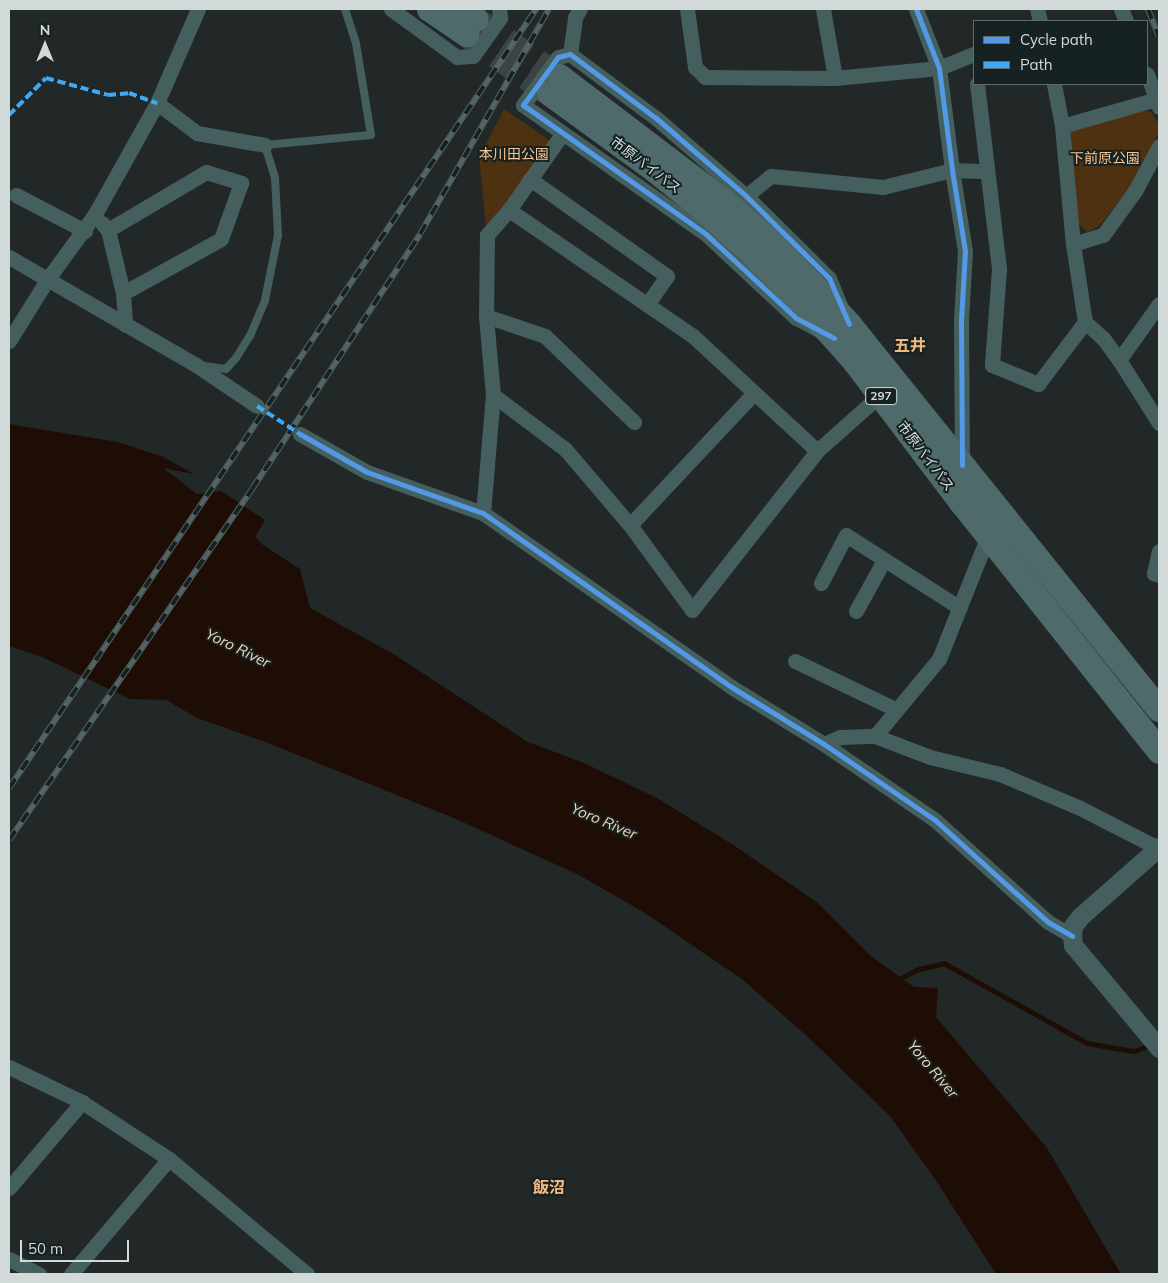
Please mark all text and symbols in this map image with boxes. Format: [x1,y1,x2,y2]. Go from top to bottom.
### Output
north arrow [20,20,70,70]
legend [973,20,1148,85]
text: N [40,21,50,39]
text: Cycle path [1020,30,1093,49]
text: Path [1020,55,1052,74]
street label: 市原バイパス [607,133,685,197]
park label: 本川田公園 [479,146,549,162]
park label: 下前原公園 [1070,150,1140,166]
district label: 五井 [894,335,926,355]
road number: 297 [865,386,897,406]
street label: 市原バイパス [894,417,958,495]
water label: Yoro River [203,625,273,671]
water label: Yoro River [568,799,640,843]
water label: Yoro River [904,1037,962,1101]
district label: 飯沼 [533,1177,565,1197]
scale bar [22,1230,131,1262]
text: 50 m [28,1239,63,1258]

